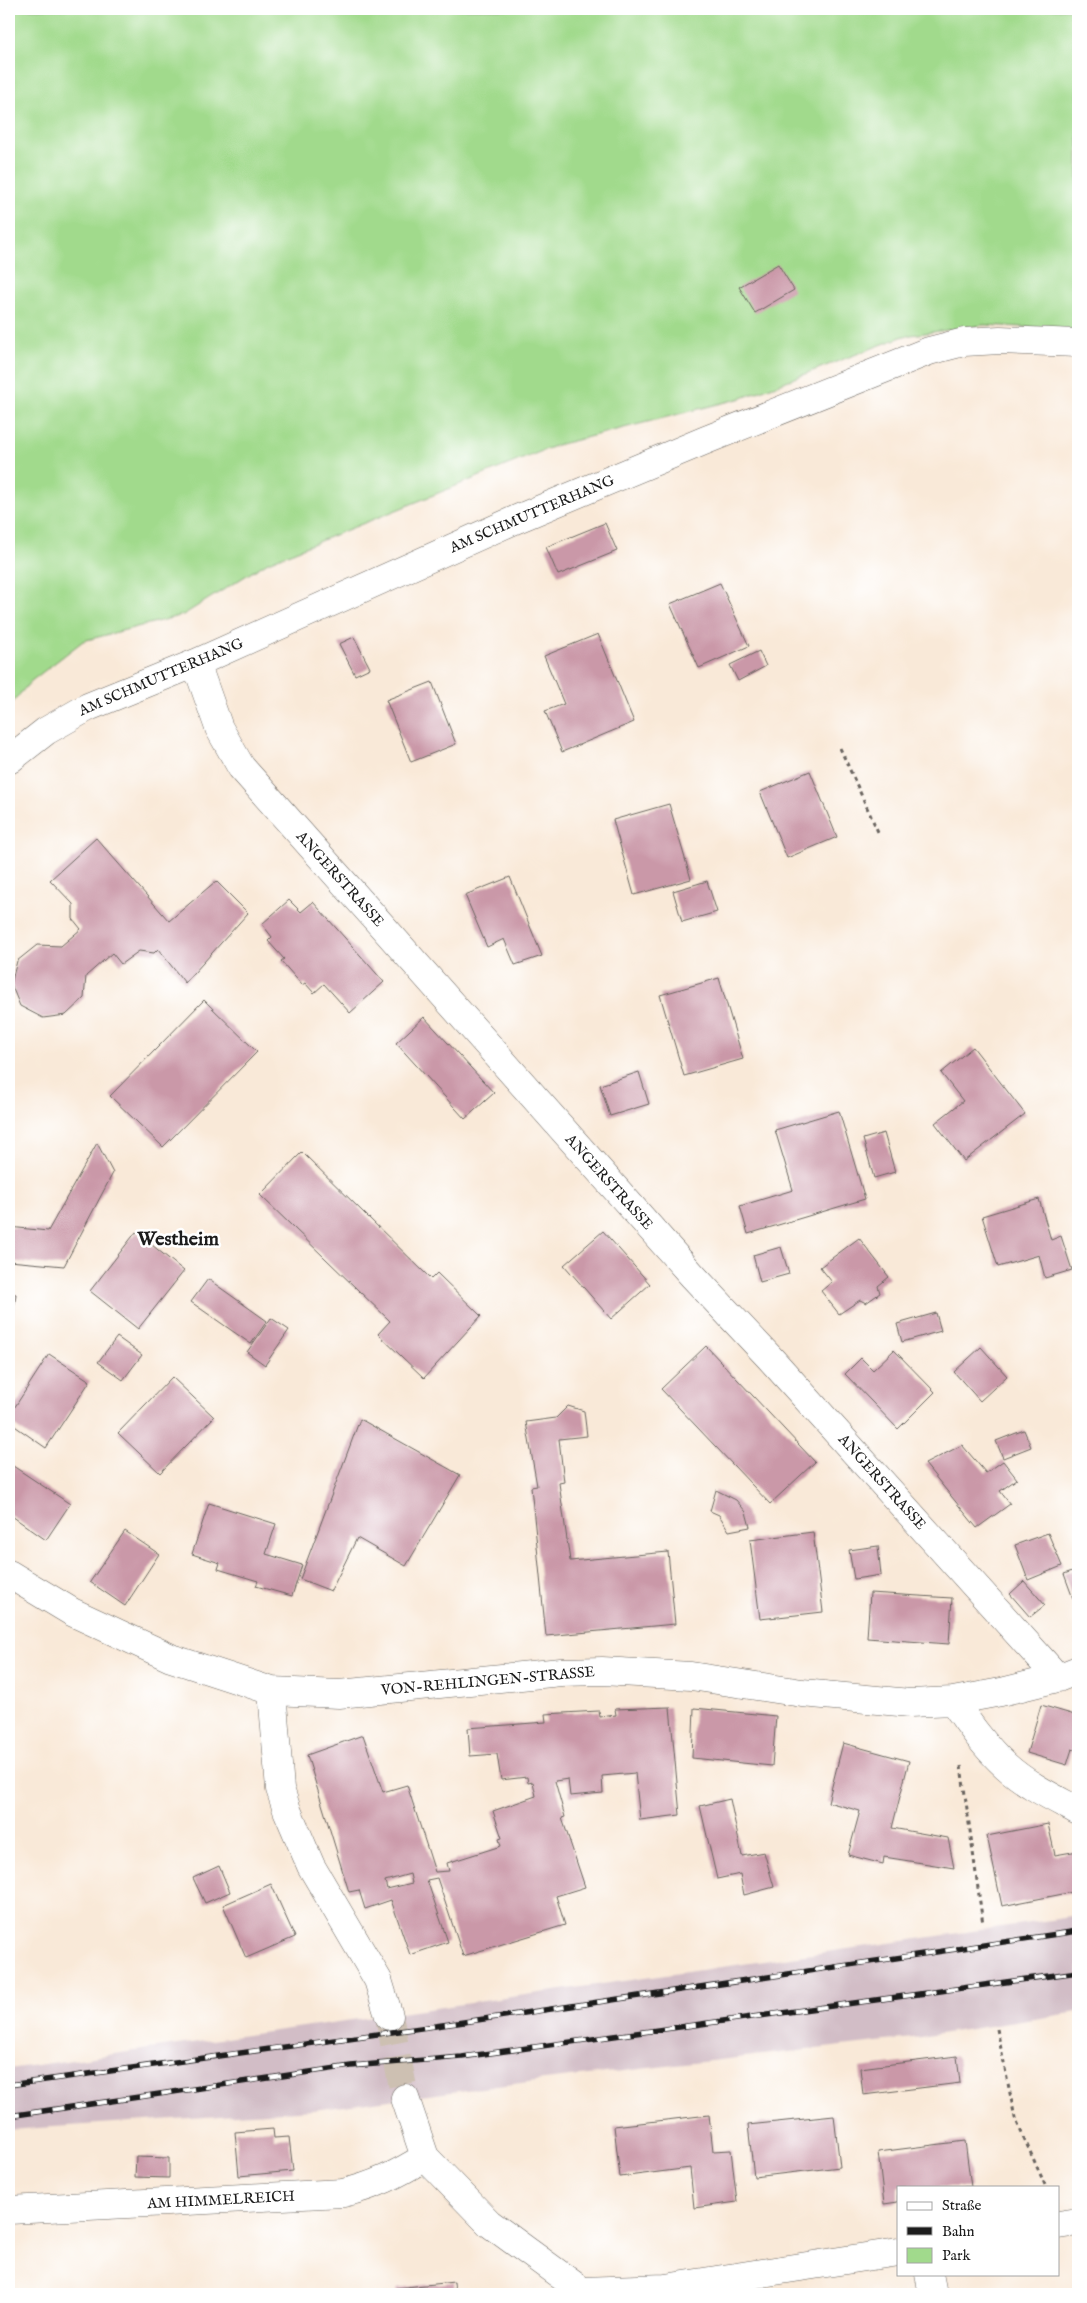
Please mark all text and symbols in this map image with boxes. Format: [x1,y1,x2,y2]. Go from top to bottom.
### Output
street label: AM SCHMUTTERHANG [446,471,617,558]
street label: AM SCHMUTTERHANG [75,634,246,721]
street label: ANGERSTRASSE [291,826,388,931]
street label: ANGERSTRASSE [560,1129,657,1234]
district label: Westheim [136,1227,219,1252]
street label: ANGERSTRASSE [833,1429,930,1534]
street label: VON-REHLINGEN-STRASSE [379,1662,596,1700]
legend [897,2186,1060,2276]
street label: AM HIMMELREICH [146,2187,295,2213]
text: Straße [942,2196,982,2215]
text: Bahn [942,2222,974,2241]
text: Park [942,2246,972,2265]

